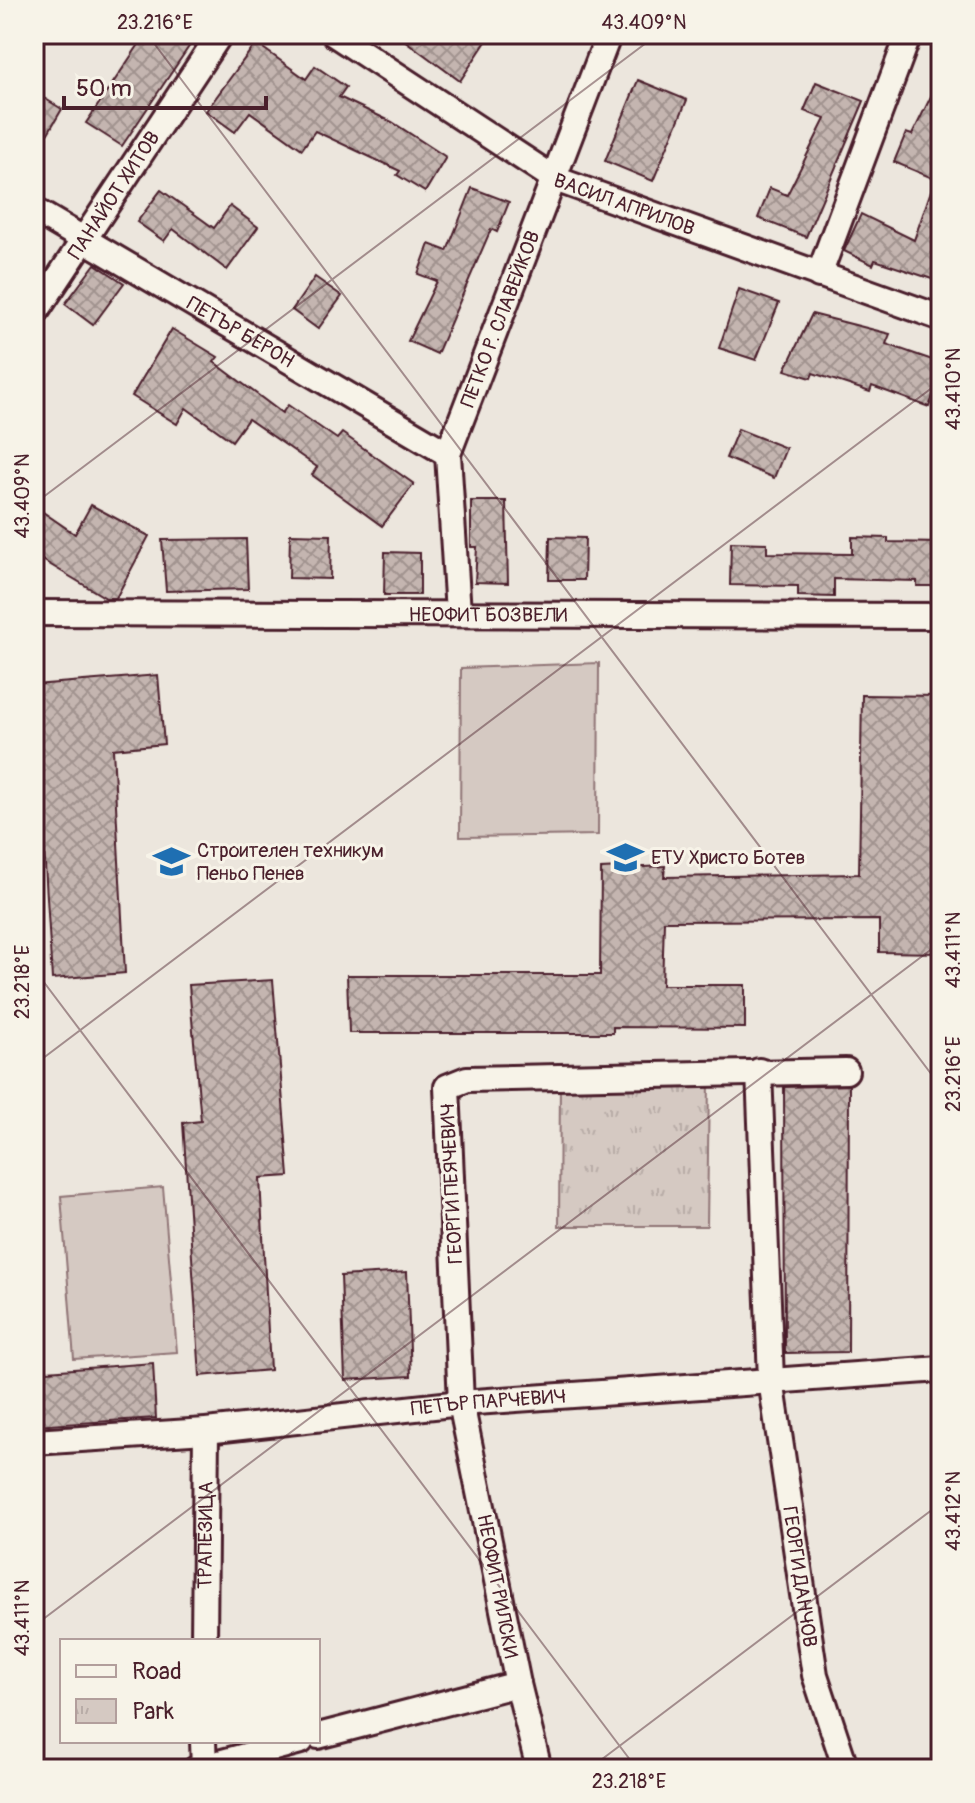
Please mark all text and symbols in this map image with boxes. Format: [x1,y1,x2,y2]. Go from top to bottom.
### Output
text: 23.216°E [117,10,193,35]
text: 43.409°N [602,10,686,35]
scale bar [64,60,266,110]
text: 50 m [76,74,132,103]
street label: ПАНАЙОТ ХИТОВ [62,126,165,264]
street label: ВАСИЛ АПРИЛОВ [550,168,698,241]
street label: ПЕТКО Р. СЛАВЕЙКОВ [455,227,545,411]
street label: ПЕТЪР БЕРОН [182,291,299,374]
text: 43.410°N [941,348,966,430]
text: 43.409°N [10,454,35,538]
street label: НЕОФИТ БОЗВЕЛИ [408,602,568,628]
place label: Строителен техникум Пеньо Пенев [197,838,384,886]
school or university icon: ЕТУ Христо Ботев [606,838,644,876]
school or university icon: Строителен техникум Пеньо Пенев [152,843,190,881]
place label: ЕТУ Христо Ботев [651,845,805,870]
text: 43.411°N [941,912,966,988]
text: 23.218°E [10,945,35,1019]
text: 23.216°E [941,1036,966,1112]
street label: ГЕОРГИ ПЕЯЧЕВИЧ [435,1103,468,1265]
street label: ПЕТЪР ПАРЧЕВИЧ [409,1384,566,1421]
text: 43.412°N [941,1471,966,1551]
street label: ТРАПЕЗИЦА [192,1481,219,1589]
street label: ГЕОРГИ ДАНЧОВ [777,1504,823,1649]
street label: НЕОФИТ РИЛСКИ [471,1512,524,1660]
text: 43.411°N [10,1580,35,1656]
legend [60,1639,320,1743]
text: Road [132,1657,182,1686]
text: Park [132,1697,174,1726]
text: 23.218°E [592,1769,666,1794]

